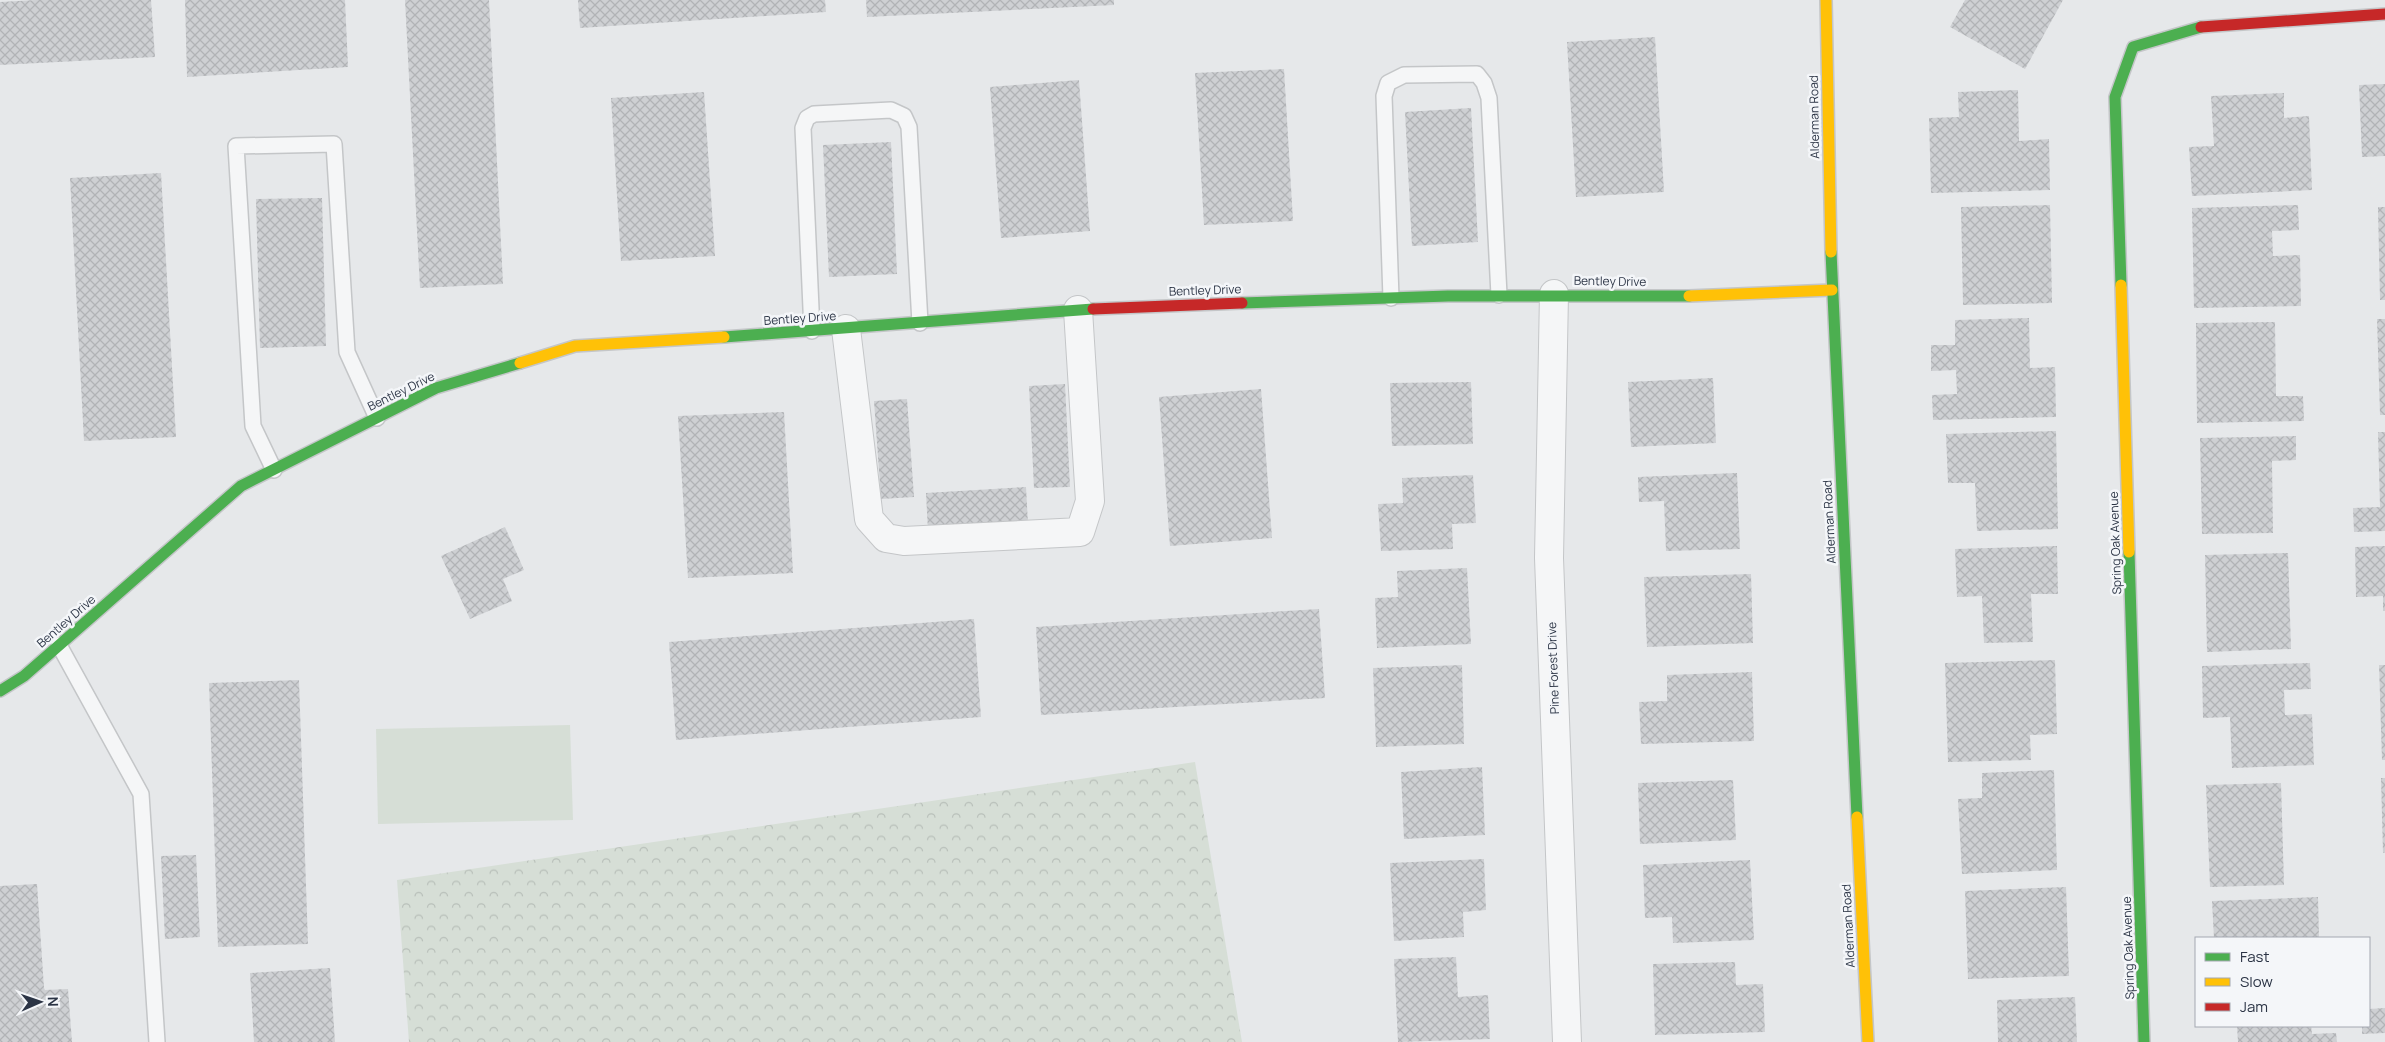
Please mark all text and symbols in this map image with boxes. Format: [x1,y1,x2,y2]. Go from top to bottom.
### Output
street label: Alderman Road [1805,75,1823,159]
street label: Bentley Drive [1574,272,1646,290]
street label: Bentley Drive [1168,280,1242,300]
street label: Bentley Drive [763,307,837,329]
street label: Bentley Drive [365,367,437,415]
street label: Alderman Road [1818,480,1840,564]
street label: Spring Oak Avenue [2105,491,2125,595]
street label: Bentley Drive [33,591,99,651]
street label: Pine Forest Drive [1543,622,1563,714]
street label: Alderman Road [1837,884,1859,968]
street label: Spring Oak Avenue [2118,896,2138,1000]
legend [2195,937,2370,1027]
text: Fast [2240,946,2269,967]
text: Slow [2240,971,2273,992]
north arrow [15,977,65,1027]
text: N [44,996,63,1007]
text: Jam [2240,996,2268,1017]

